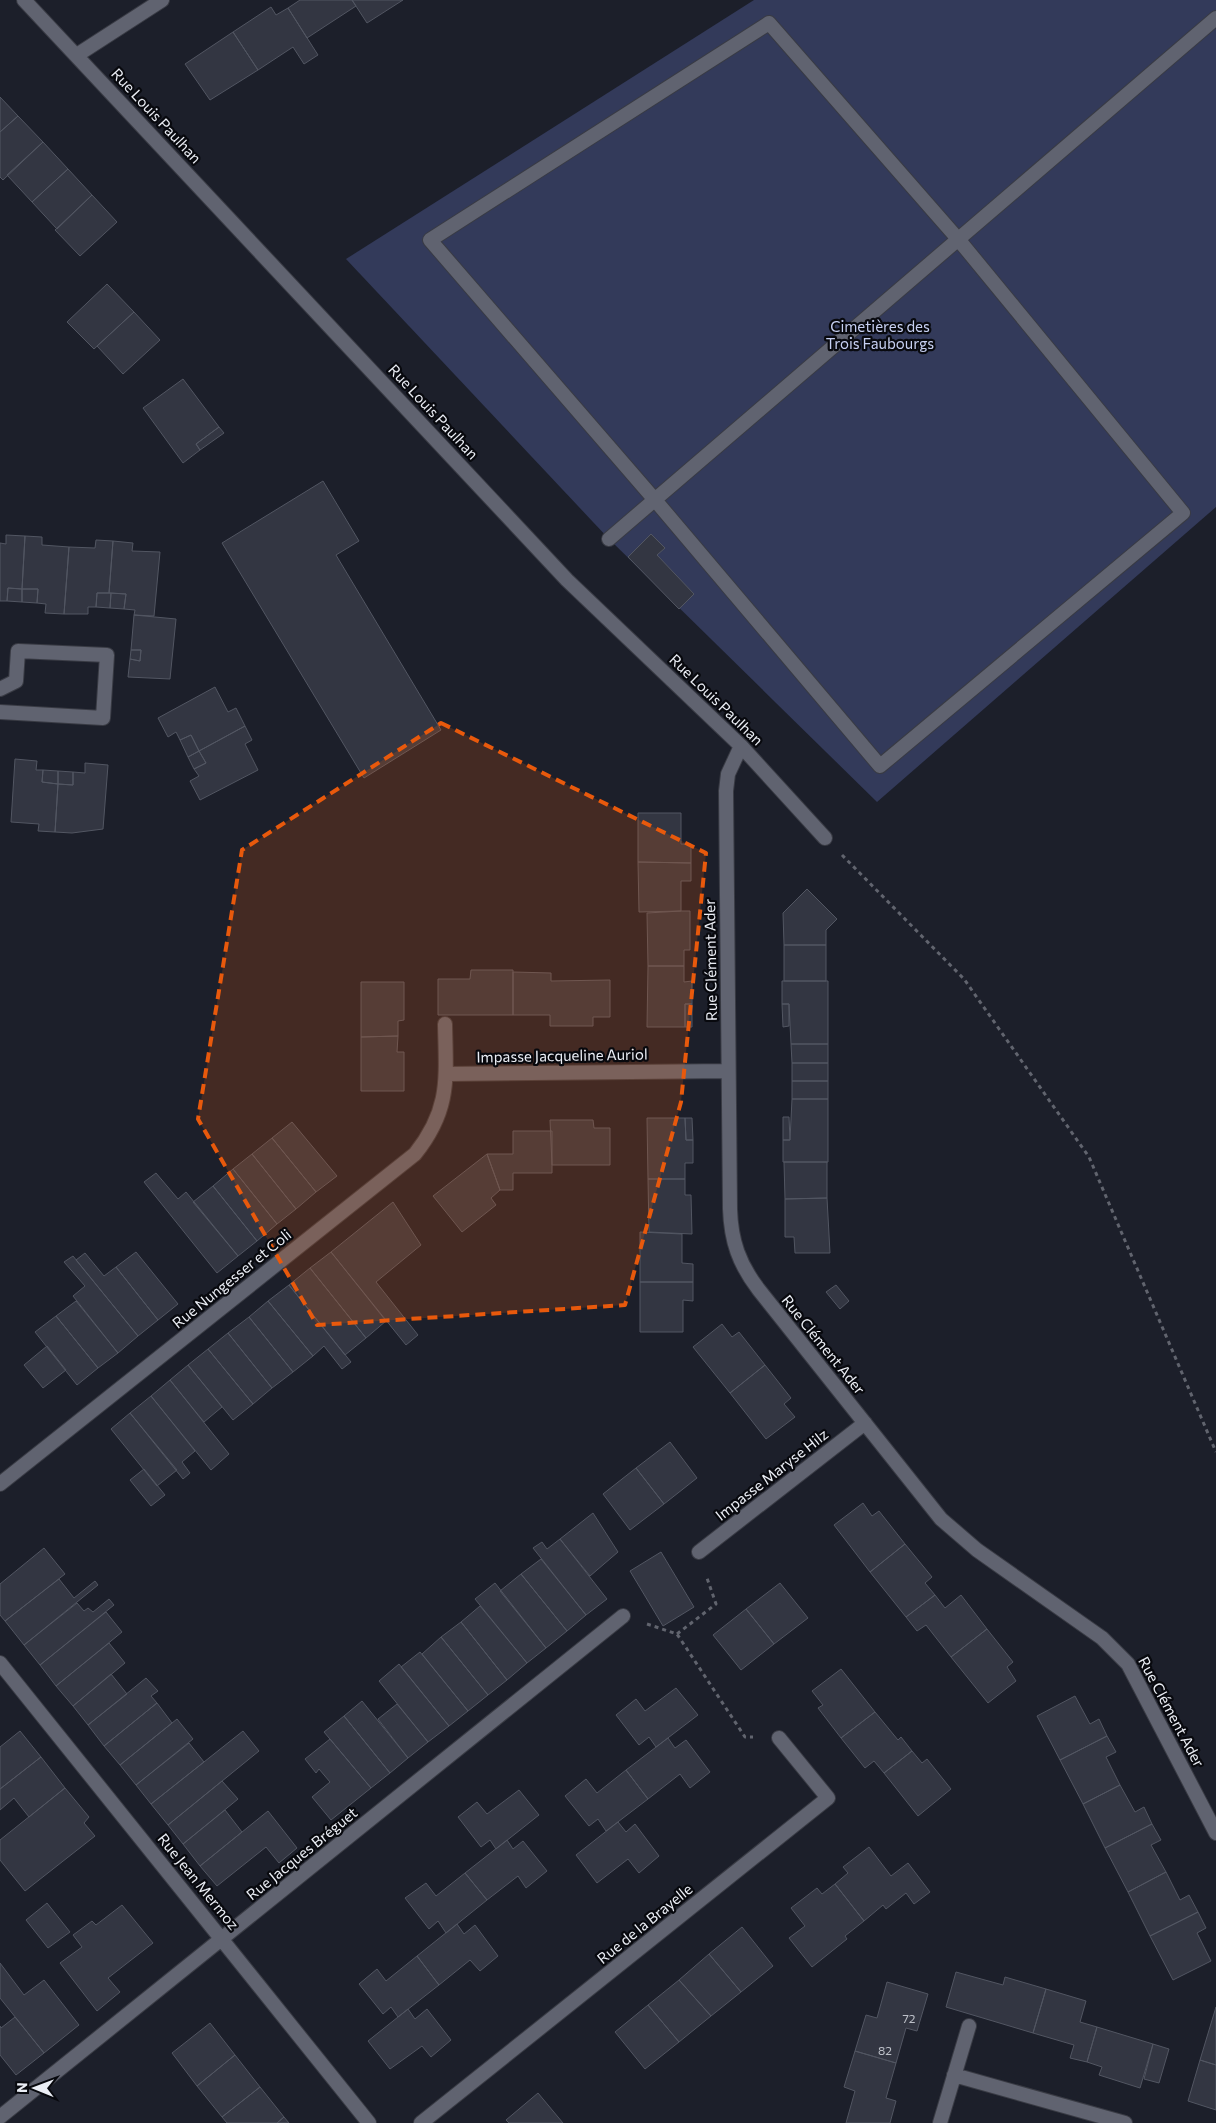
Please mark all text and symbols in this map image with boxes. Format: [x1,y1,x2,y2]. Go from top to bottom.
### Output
street label: Rue Louis Paulhan [108,64,205,166]
park label: Cimetières des Trois Faubourgs [826,317,934,352]
street label: Rue Louis Paulhan [385,360,482,462]
street label: Rue Louis Paulhan [666,650,767,749]
street label: Rue Clément Ader [700,899,720,1021]
street label: Impasse Jacqueline Auriol [476,1045,648,1065]
street label: Rue Nungesser et Coli [168,1225,294,1332]
street label: Rue Clément Ader [778,1291,869,1398]
street label: Impasse Maryse Hilz [711,1425,831,1524]
street label: Rue Clément Ader [1135,1653,1209,1770]
street label: Rue Jacques Bréguet [242,1803,360,1903]
street label: Rue Jean Mermoz [155,1830,243,1933]
street label: Rue de la Brayelle [593,1879,696,1967]
house number: 72 [903,2011,916,2025]
house number: 82 [878,2043,892,2057]
north arrow [10,2063,60,2113]
text: N [13,2082,30,2093]

